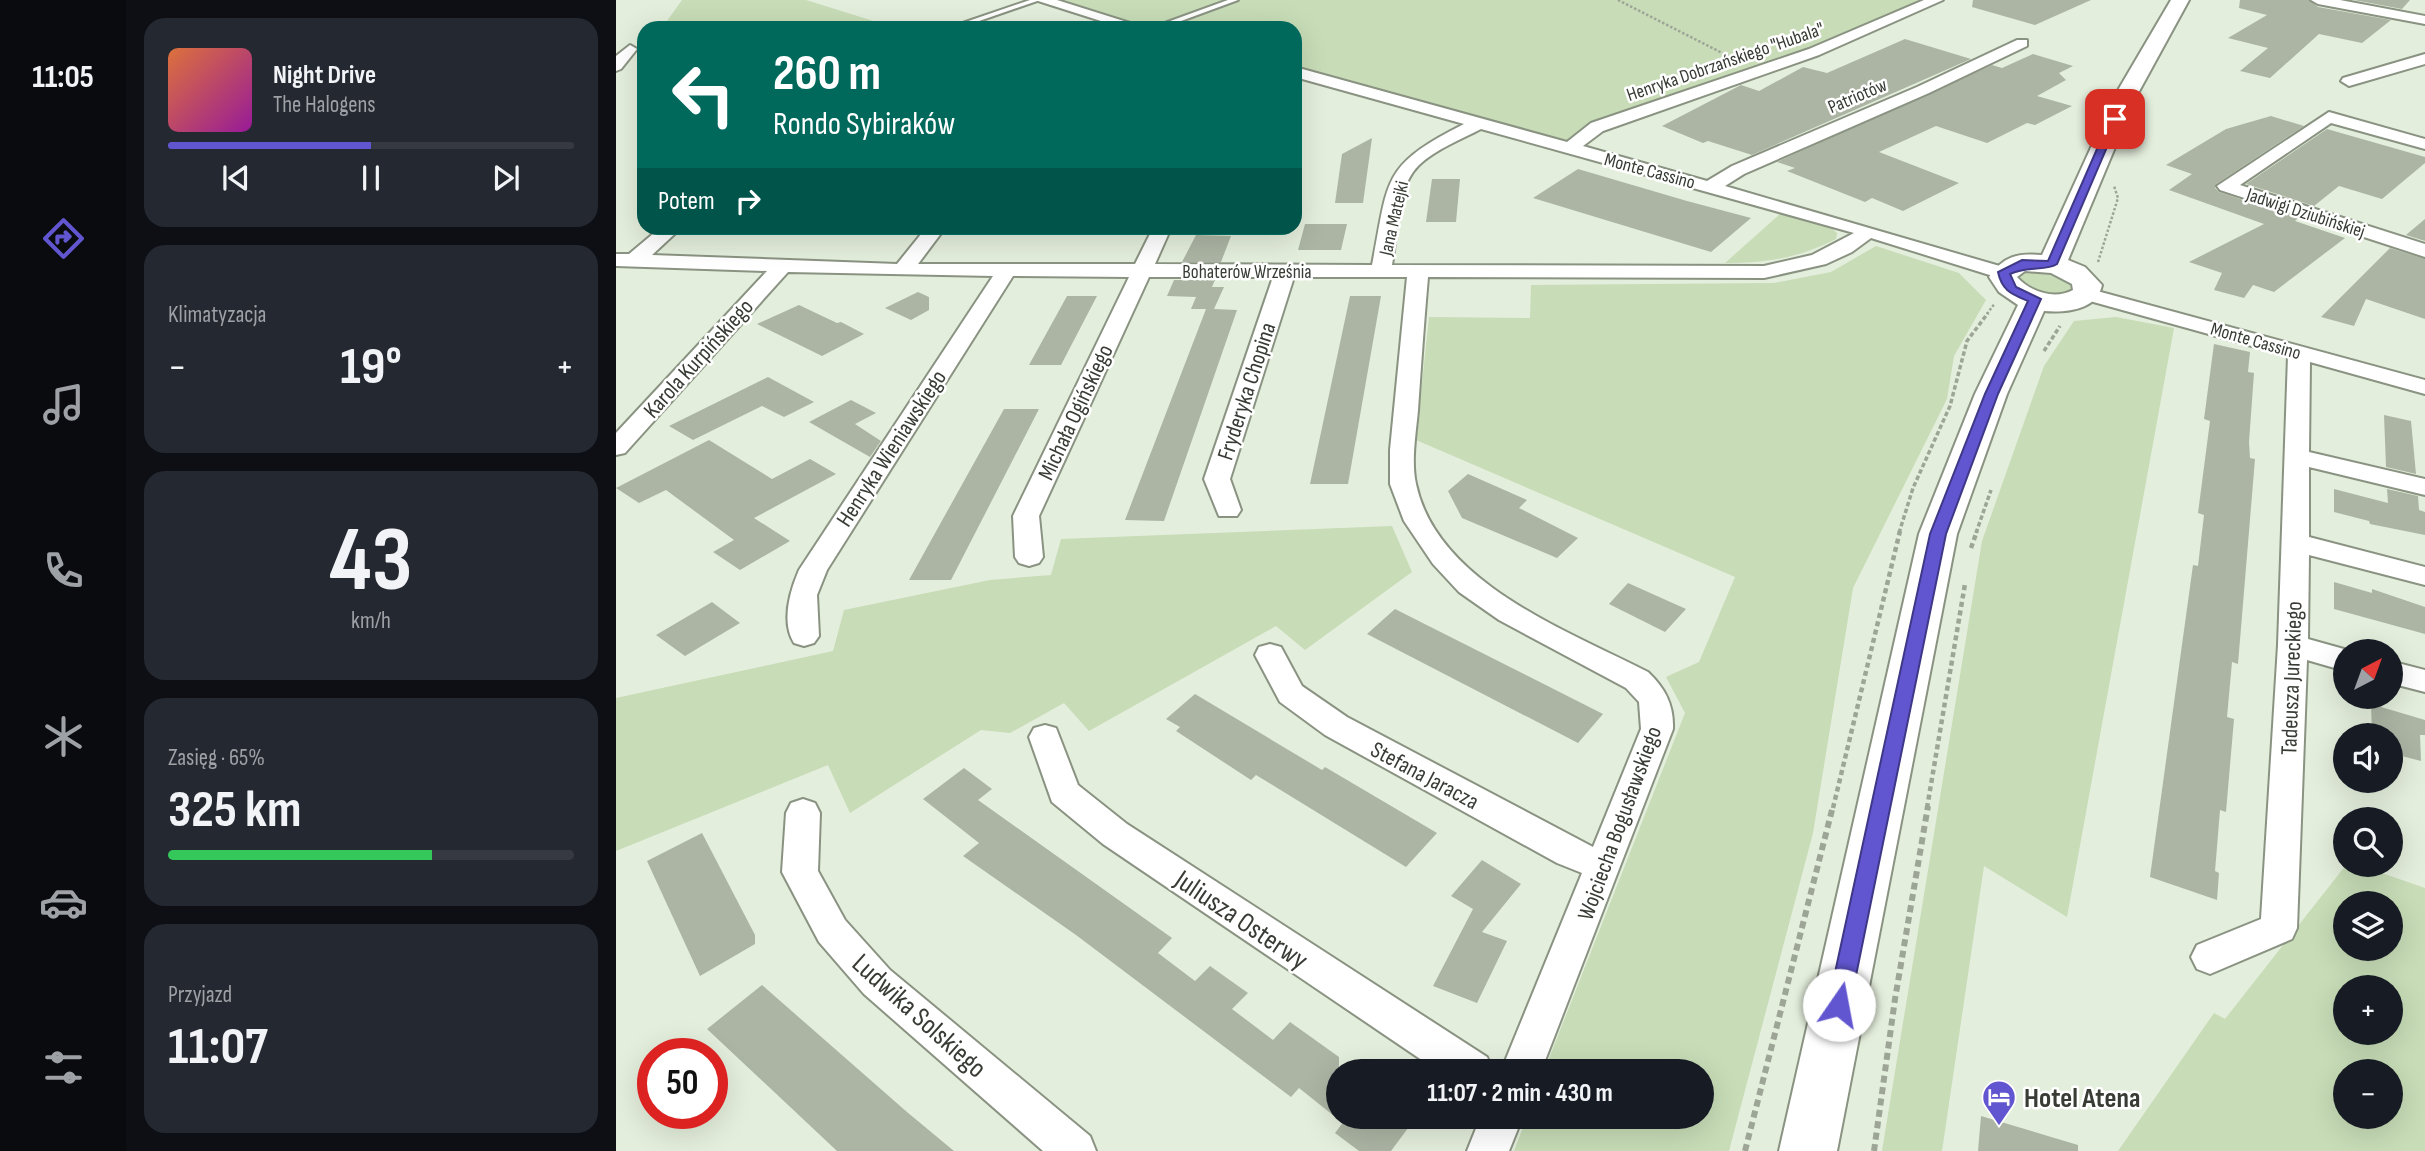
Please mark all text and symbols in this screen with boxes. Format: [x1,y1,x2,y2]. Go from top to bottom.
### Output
street label: Henryka Dobrzańskiego "Hubala" [1624,18,1827,107]
text: 260 m [773,45,881,104]
icon: left [658,49,749,140]
text: 11:05 [32,58,94,97]
text: Night Drive [273,60,376,91]
street label: Patriotów [1825,74,1891,119]
pin [2085,89,2145,149]
text: The Halogens [273,91,376,119]
icon: arrive [2096,100,2134,138]
text: Rondo Sybiraków [773,105,955,144]
street label: Monte Cassino [1602,148,1697,195]
icon: previous [217,159,255,197]
icon: pause [352,159,390,197]
icon: next [487,159,525,197]
street label: Jana Matejki [1375,179,1414,259]
icon: right [729,182,767,220]
street label: Jadwigi Dziubińskiej [2242,183,2368,243]
text: Potem [658,186,715,217]
icon: directions [39,214,88,263]
street label: Bohaterów Września [1182,261,1312,284]
street label: Karola Kurpińskiego [638,293,760,424]
text: Klimatyzacja [168,301,266,329]
street label: Monte Cassino [2208,318,2303,365]
street label: Fryderyka Chopina [1212,319,1282,464]
text: 19° [340,336,402,399]
street label: Michała Ogińskiego [1032,340,1120,485]
text: − [168,345,187,390]
text: + [555,345,574,390]
street label: Henryka Wieniawskiego [831,365,953,532]
icon: music [39,380,88,429]
text: 43 [329,507,413,616]
icon: phone [39,546,88,595]
street label: Tadeusza Jureckiego [2275,601,2309,755]
text: km/h [351,607,391,635]
north arrow [2333,639,2403,709]
map controls [2333,639,2403,1129]
icon: climate [39,712,88,761]
street label: Wojciecha Bogusławskiego [1572,722,1668,924]
button: sound [2333,723,2403,793]
street label: Stefana Jaracza [1366,736,1483,816]
text: Zasięg · 65% [168,744,265,772]
text: 325 km [168,779,301,842]
button: search [2333,807,2403,877]
street label: Juliusza Osterwy [1167,863,1314,977]
icon: car [39,878,88,927]
button: layers [2333,891,2403,961]
street label: Ludwika Solskiego [845,947,993,1085]
position arrow [1802,968,1876,1042]
button: + [2333,975,2403,1045]
text: Przyjazd [168,981,232,1009]
text: 11:07 [168,1016,268,1079]
speed limit sign: 50 [637,1038,728,1129]
icon: filters [39,1043,88,1092]
button: − [2333,1059,2403,1129]
text: 11:07 · 2 min · 430 m [1427,1078,1613,1109]
hotel icon: Hotel Atena [1980,1078,2018,1127]
place label: Hotel Atena [2024,1082,2140,1115]

